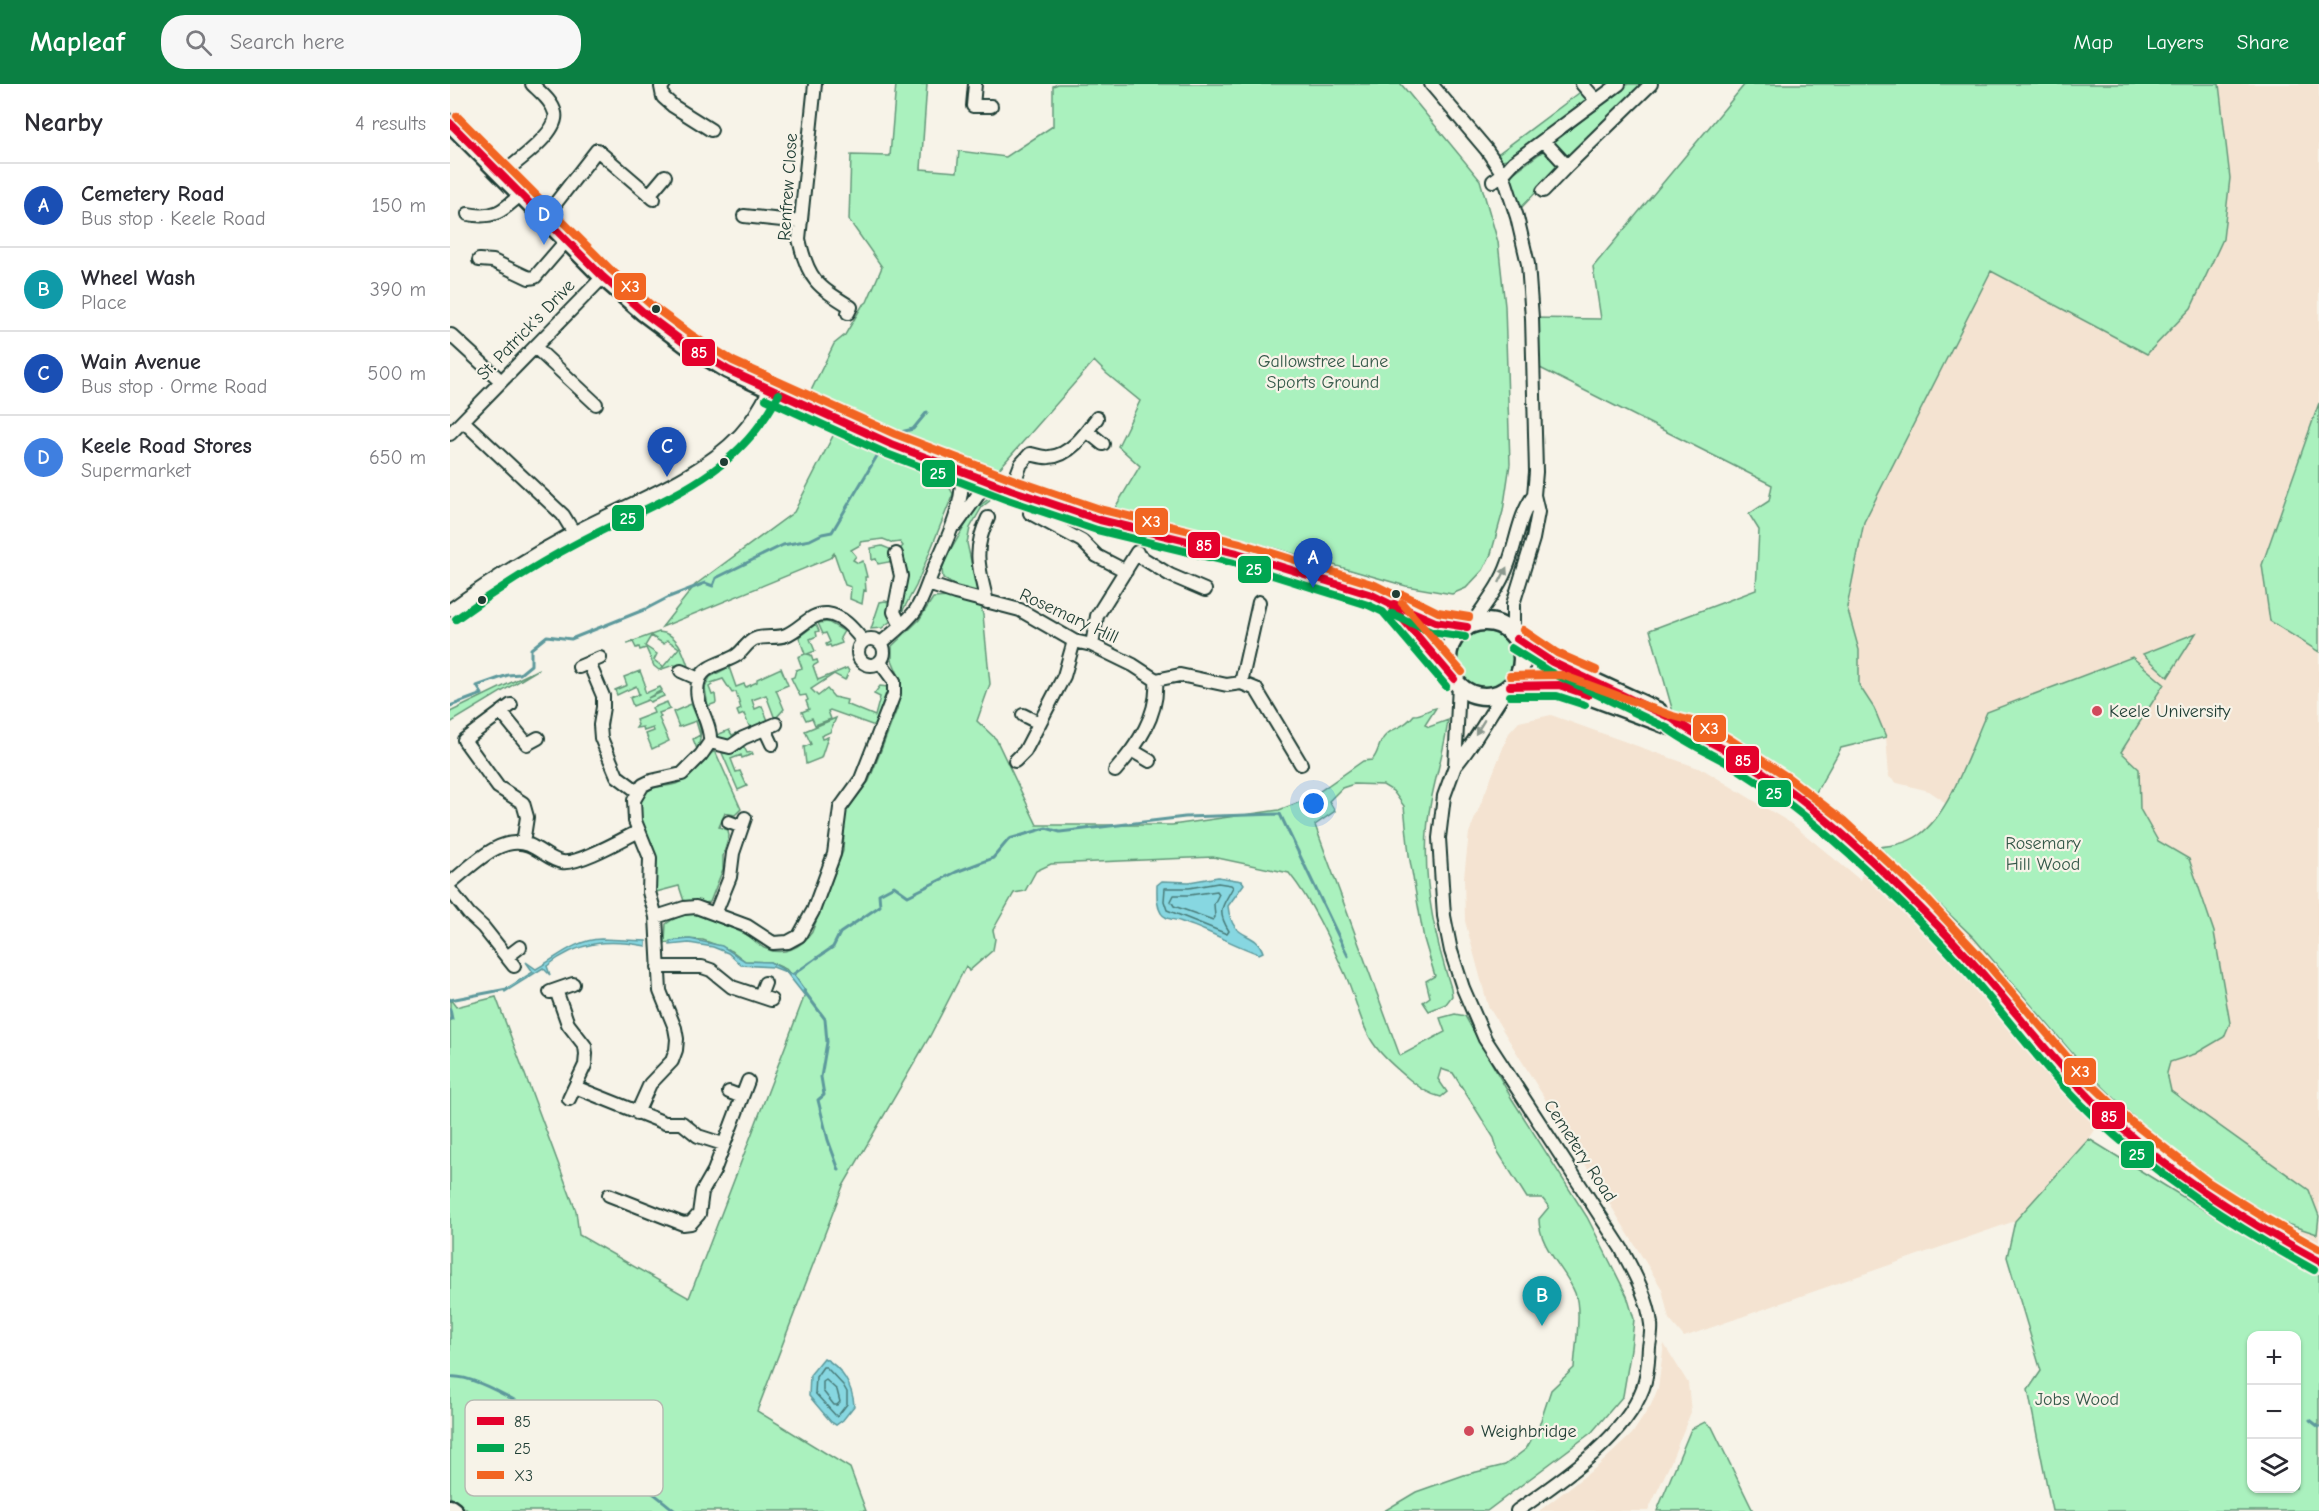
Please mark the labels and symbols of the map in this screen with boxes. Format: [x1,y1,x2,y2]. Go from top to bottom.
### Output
street label: Renfrew Close [774,132,802,242]
pin: D [524,196,563,245]
line badge: X3 [613,272,647,301]
street label: St. Patrick's Drive [473,275,579,385]
text: X3 [620,278,640,296]
unlabelled marker [650,303,662,315]
line badge: 85 [681,338,716,367]
text: 85 [691,344,707,362]
park label: Gallowstree Lane Sports Ground [1258,351,1388,393]
pin: C [648,428,686,477]
unlabelled marker [718,456,730,468]
line badge: 25 [921,459,956,488]
text: 25 [930,465,946,483]
line badge: 25 [611,504,645,532]
line badge: X3 [1134,507,1169,536]
text: 25 [620,510,636,528]
text: X3 [1141,513,1161,531]
line badge: 85 [1187,531,1221,559]
text: 85 [1196,537,1212,555]
pin: A [1294,538,1332,588]
line badge: 25 [1237,555,1272,584]
text: 25 [1246,561,1262,579]
one-way arrow [1498,567,1508,584]
street label: Rosemary Hill [1016,584,1122,648]
unlabelled marker [1390,588,1402,600]
unlabelled marker [476,594,488,606]
place label: Keele University [2109,701,2232,722]
marker: Keele University [2090,704,2104,718]
line badge: X3 [1692,714,1727,743]
one-way arrow [1475,719,1486,735]
text: X3 [1699,720,1719,738]
line badge: 85 [1725,745,1760,774]
text: 85 [1735,752,1751,770]
line badge: 25 [1757,779,1792,808]
text: 25 [1766,785,1782,803]
your location [1299,789,1328,818]
park label: Rosemary Hill Wood [2005,833,2082,875]
line badge: X3 [2063,1057,2097,1086]
text: X3 [2070,1063,2090,1081]
street label: Cemetery Road [1539,1096,1621,1206]
line badge: 85 [2091,1101,2126,1130]
text: 85 [2101,1108,2117,1126]
line badge: 25 [2120,1140,2155,1169]
text: 25 [2129,1146,2145,1164]
pin: B [1522,1276,1562,1326]
park label: Jobs Wood [2035,1389,2119,1410]
legend [465,1400,663,1496]
text: 85 [514,1413,531,1431]
place label: Weighbridge [1481,1421,1577,1442]
marker: Weighbridge [1462,1424,1476,1438]
text: 25 [514,1440,531,1458]
text: X3 [514,1467,533,1485]

